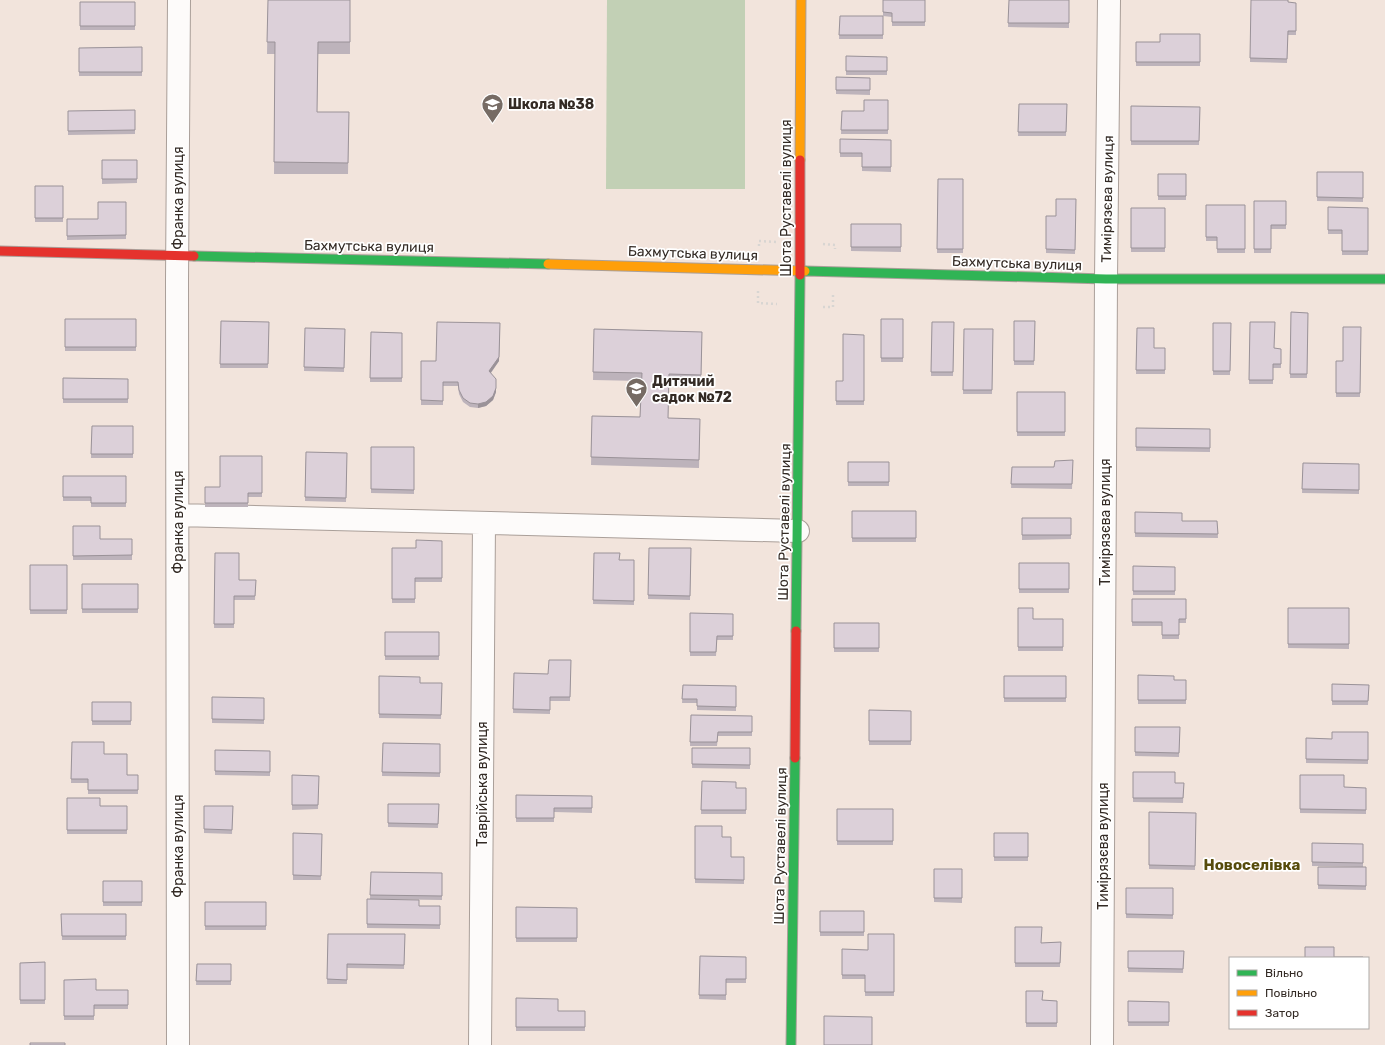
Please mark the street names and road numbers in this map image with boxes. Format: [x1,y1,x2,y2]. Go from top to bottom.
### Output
street label: Шота Руставелі вулиця [778,119,795,277]
street label: Тимірязєва вулиця [1098,135,1117,263]
street label: Франка вулиця [170,146,187,250]
street label: Бахмутська вулиця [304,237,434,256]
street label: Бахмутська вулиця [628,243,758,264]
street label: Бахмутська вулиця [952,253,1082,274]
street label: Шота Руставелі вулиця [775,443,794,601]
street label: Тимірязєва вулиця [1097,458,1114,586]
street label: Франка вулиця [170,470,187,574]
street label: Таврійська вулиця [474,721,491,847]
street label: Шота Руставелі вулиця [771,767,790,925]
street label: Тимірязєва вулиця [1095,782,1112,910]
street label: Франка вулиця [170,794,187,898]

